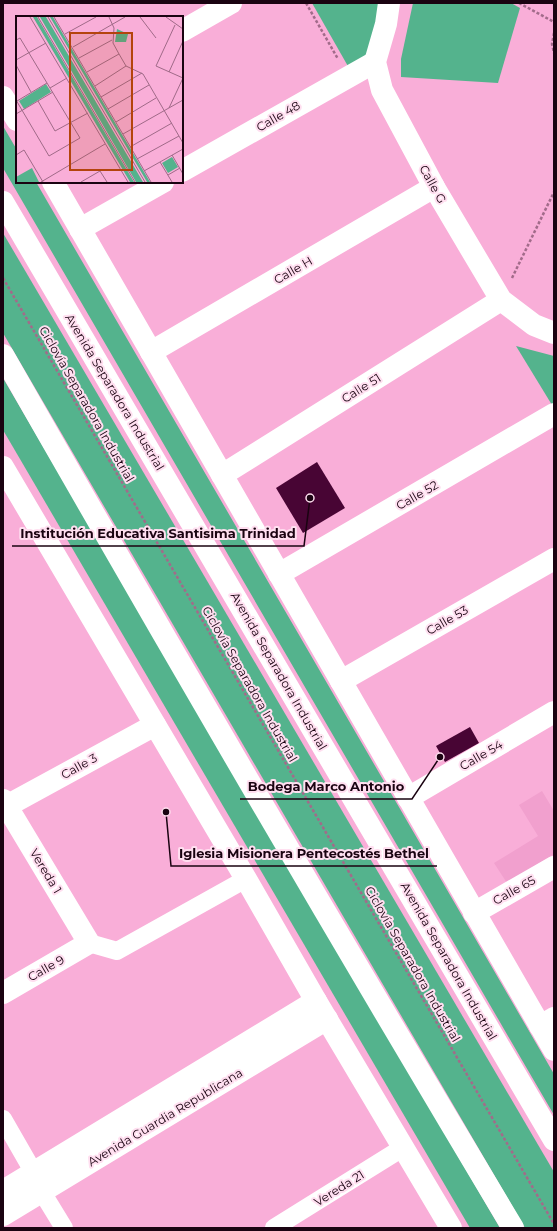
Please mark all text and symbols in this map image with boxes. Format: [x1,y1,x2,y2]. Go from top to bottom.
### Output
inset map [16,16,183,183]
street label: Calle 48 [253,97,303,135]
street label: Calle G [416,162,450,206]
street label: Calle H [271,253,315,287]
street label: Avenida Separadora Industrial [62,311,168,473]
street label: Ciclovía Separadora Industrial [36,323,138,485]
street label: Calle 51 [339,370,383,406]
street label: Calle 52 [393,477,441,513]
callout: Institución Educativa Santisima Trinidad [12,521,304,546]
text: Institución Educativa Santisima Trinidad [20,525,296,541]
street label: Avenida Separadora Industrial [228,589,330,753]
street label: Calle 53 [423,602,471,638]
street label: Ciclovía Separadora Industrial [199,603,301,765]
street label: Calle 54 [457,737,505,773]
street label: Calle 3 [58,750,100,782]
callout: Bodega Marco Antonio [240,774,412,799]
text: Bodega Marco Antonio [248,778,405,794]
callout: Iglesia Misionera Pentecostés Bethel [171,841,437,866]
text: Iglesia Misionera Pentecostés Bethel [179,845,429,861]
street label: Vereda 1 [27,846,65,896]
street label: Calle 65 [490,872,538,908]
street label: Avenida Separadora Industrial [398,879,500,1043]
street label: Ciclovía Separadora Industrial [362,883,464,1045]
street label: Calle 9 [25,952,67,984]
street label: Avenida Guardia Republicana [85,1065,245,1169]
street label: Vereda 21 [311,1167,367,1209]

